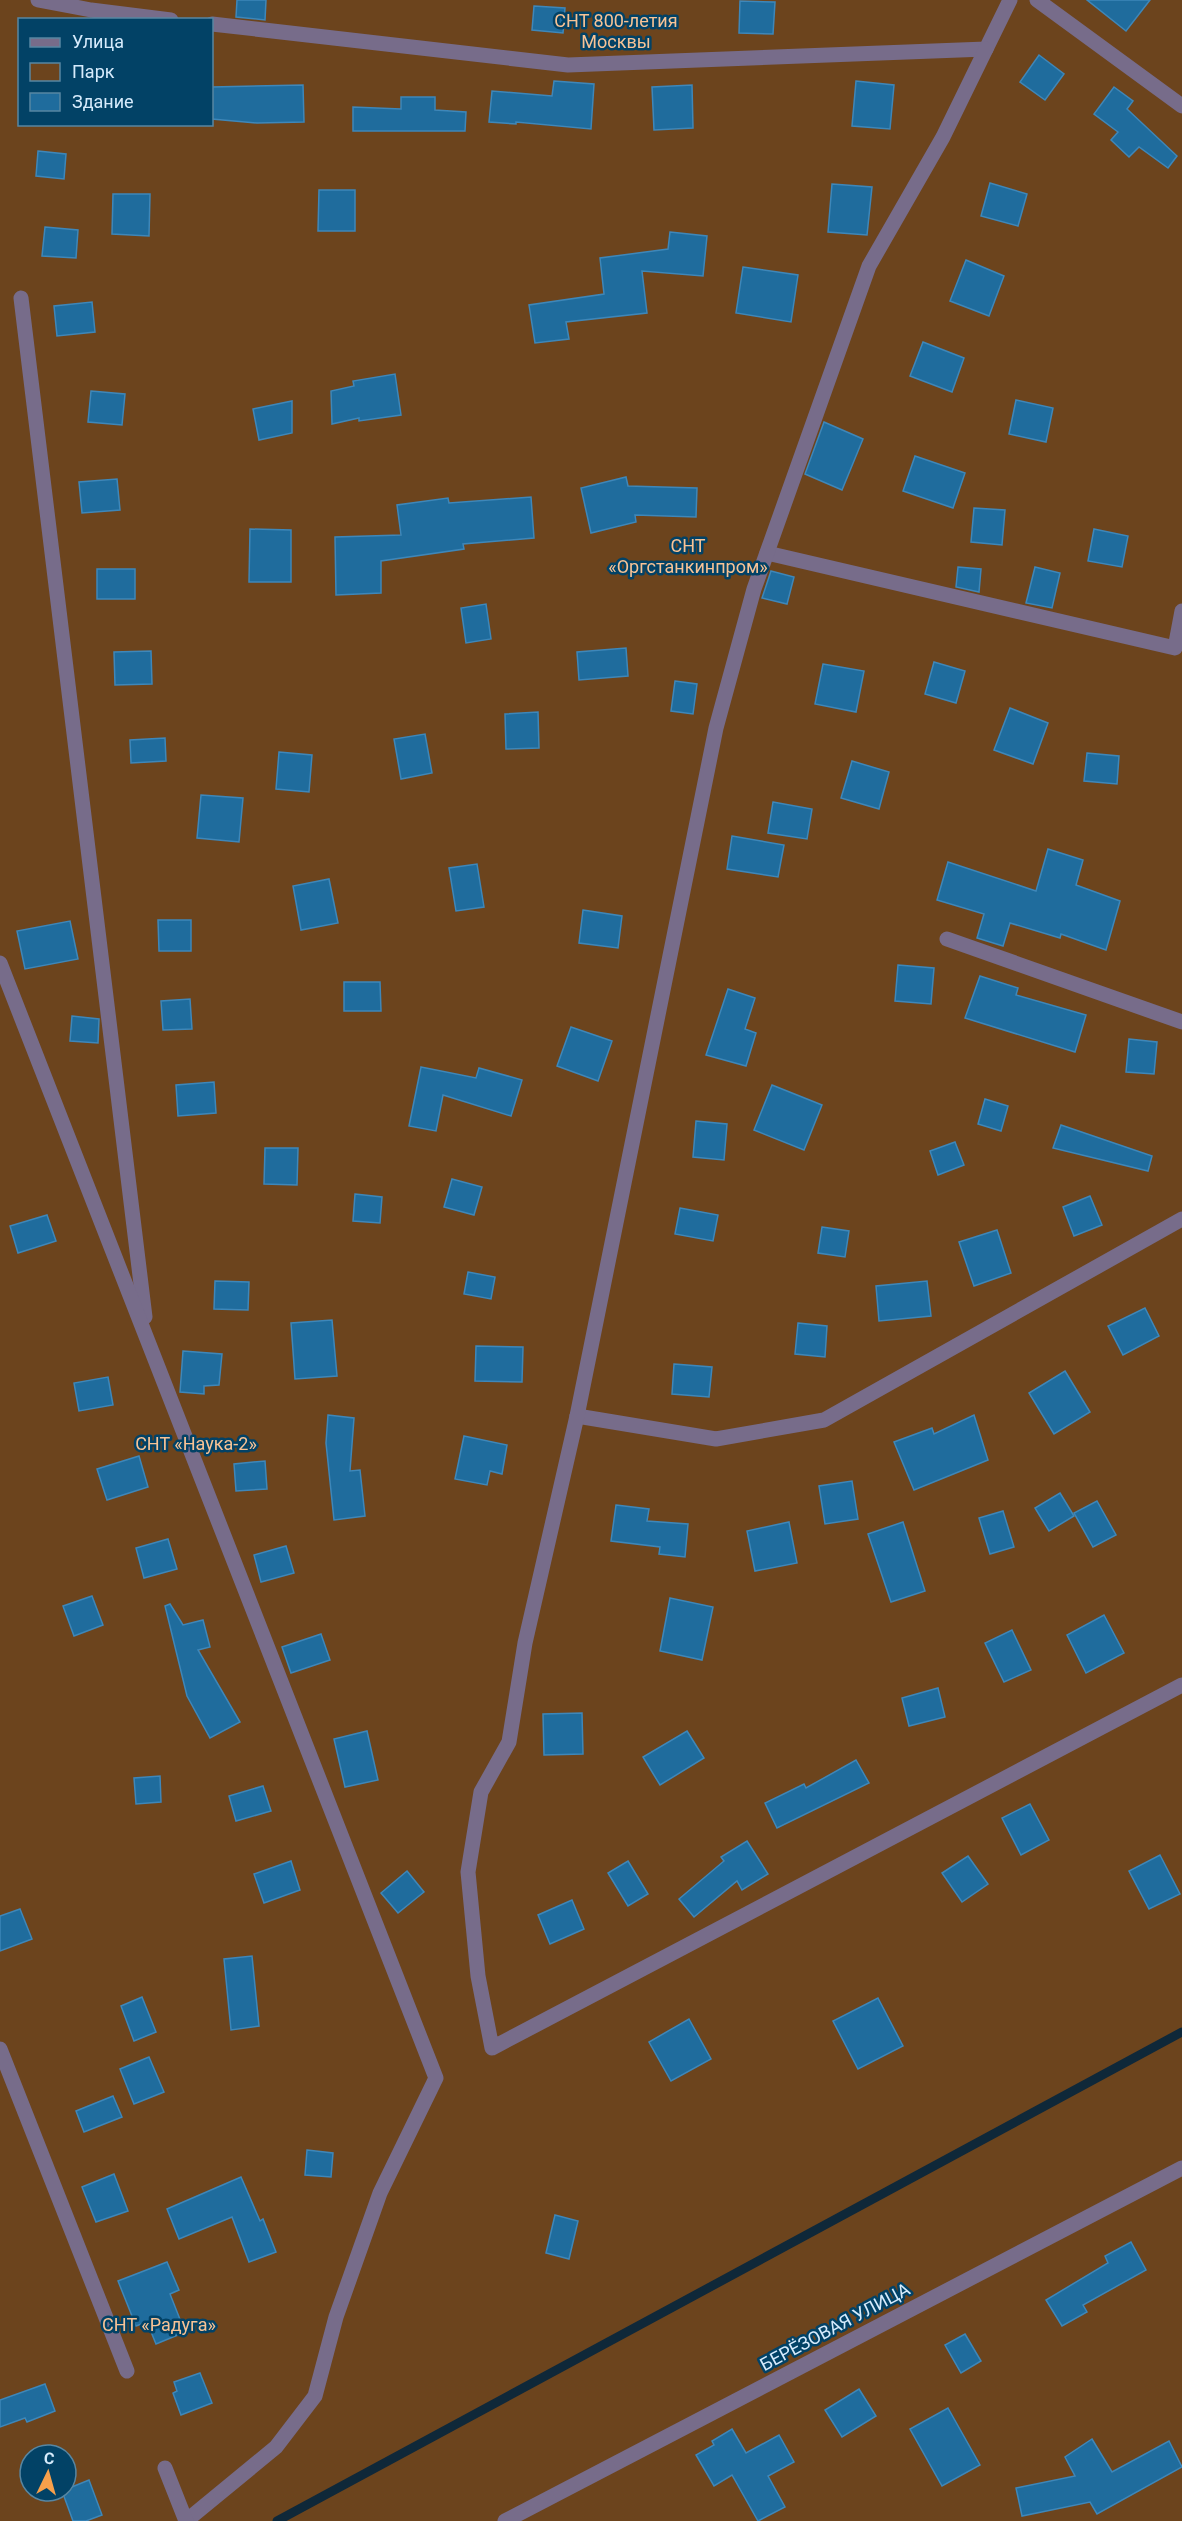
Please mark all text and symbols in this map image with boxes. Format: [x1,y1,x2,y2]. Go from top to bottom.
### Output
park label: СНТ 800-летия Москвы [554,10,678,52]
legend [18,18,213,126]
text: Улица [72,31,124,52]
text: Парк [72,61,115,82]
text: Здание [72,91,134,112]
park label: СНТ «Оргстанкинпром» [608,535,768,577]
park label: СНТ «Наука-2» [135,1433,257,1454]
street label: БЕРЁЗОВАЯ УЛИЦА [756,2278,913,2375]
park label: СНТ «Радуга» [102,2314,216,2335]
north arrow [18,2443,78,2503]
text: С [43,2449,55,2468]

